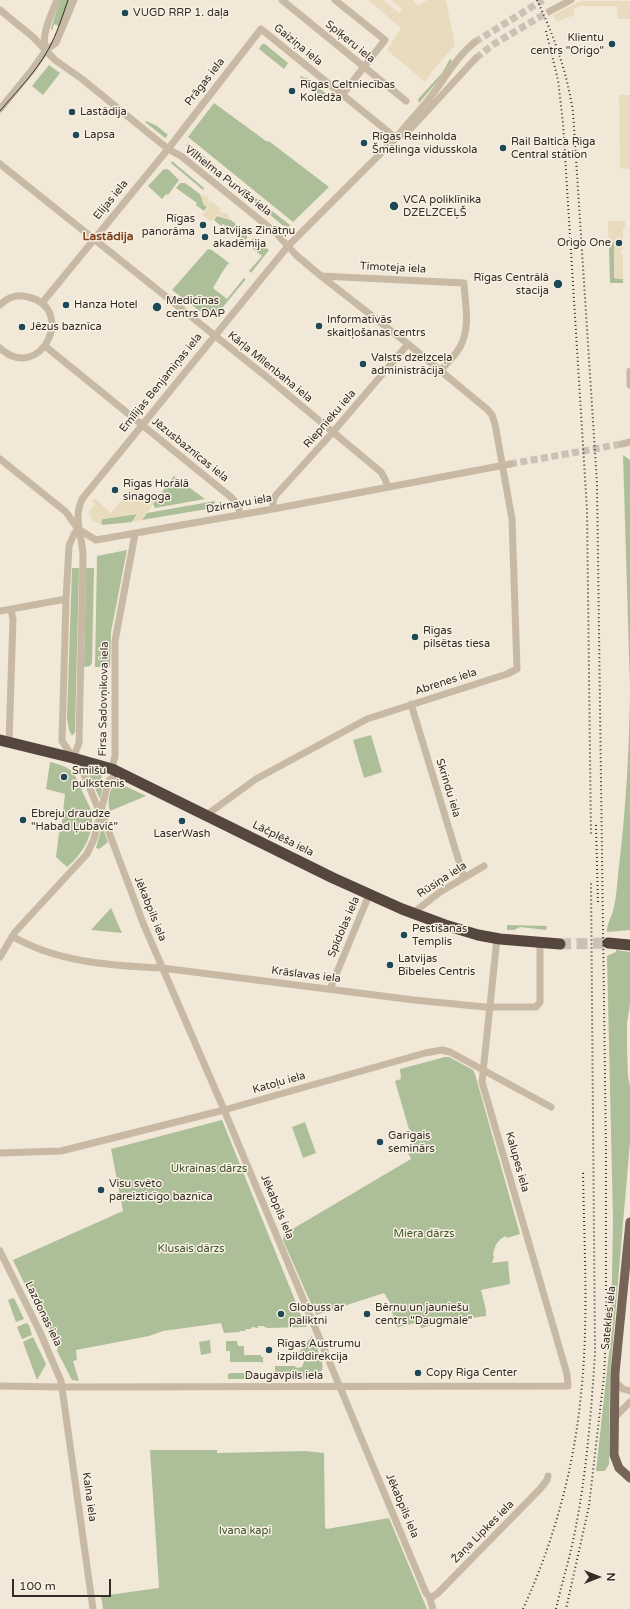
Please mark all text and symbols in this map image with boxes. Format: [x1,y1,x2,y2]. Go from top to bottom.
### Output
place label: VUGD RRP 1. daļa [133,6,229,20]
marker: VUGD RRP 1. daļa [120,8,130,18]
street label: Spīķeru iela [322,18,378,66]
street label: Gaiziņa iela [271,21,325,69]
place label: Klientu centrs "Origo" [531,31,604,57]
marker: Klientu centrs "Origo" [607,39,617,49]
street label: Prāgas iela [182,56,228,108]
place label: Rīgas Celtniecības Koledža [300,78,395,104]
marker: Rīgas Celtniecības Koledža [287,86,297,96]
place label: Lastādija [80,105,127,119]
marker: Lastādija [67,107,77,117]
place label: Lapsa [84,128,115,142]
marker: Lapsa [71,130,81,140]
place label: Rīgas Reinholda Šmēlinga vidusskola [372,130,477,156]
place label: Rail Baltica Riga Central station [511,135,595,161]
marker: Rīgas Reinholda Šmēlinga vidusskola [359,138,369,148]
street label: Vilhelma Purvīša iela [182,143,274,219]
marker: Rail Baltica Riga Central station [498,143,508,153]
street label: Elijas iela [91,177,131,223]
place label: VCA poliklīnika DZELZCEĻŠ [403,193,481,219]
marker: VCA poliklīnika DZELZCEĻŠ [388,200,400,212]
place label: Rīgas panorāma [142,212,195,238]
marker: Rīgas panorāma [198,220,208,230]
place label: Latvijas Zinātņu akadēmija [213,224,295,250]
district label: Lastādija [82,230,134,244]
marker: Latvijas Zinātņu akadēmija [200,232,210,242]
place label: Origo One [557,236,611,250]
marker: Origo One [614,238,624,248]
street label: Timoteja iela [360,260,426,276]
place label: Rīgas Centrālā stacija [473,271,549,297]
marker: Rīgas Centrālā stacija [552,278,564,290]
place label: Medicīnas centrs DAP [166,294,225,320]
place label: Hanza Hotel [74,298,138,312]
marker: Hanza Hotel [61,300,71,310]
marker: Medicīnas centrs DAP [151,301,163,313]
place label: Informatīvās skaitļošanas centrs [327,313,426,339]
place label: Jēzus baznīca [30,320,102,334]
marker: Informatīvās skaitļošanas centrs [314,321,324,331]
marker: Jēzus baznīca [17,322,27,332]
street label: Kārļa Mīlenbaha iela [225,329,315,405]
street label: Emīlijas Benjamiņas iela [117,331,205,435]
place label: Valsts dzelzceļa administrācija [371,351,452,377]
marker: Valsts dzelzceļa administrācija [358,359,368,369]
street label: Riepnieku iela [301,387,359,451]
street label: Jēzusbaznīcas iela [149,415,231,485]
place label: Rīgas Horālā sinagoga [123,477,189,503]
marker: Rīgas Horālā sinagoga [110,485,120,495]
street label: Dzirnavu iela [205,492,273,516]
place label: Rīgas pilsētas tiesa [423,624,490,650]
marker: Rīgas pilsētas tiesa [410,632,420,642]
street label: Firsa Sadovņikova iela [96,641,112,757]
street label: Abrenes iela [413,666,479,698]
street label: Skrindu iela [433,757,463,819]
place label: Smilšu pulkstenis [72,764,125,790]
marker: Smilšu pulkstenis [59,772,69,782]
place label: Ebreju draudze "Habad Ļubavič" [31,807,118,833]
marker: Ebreju draudze "Habad Ļubavič" [18,815,28,825]
marker: LaserWash [177,816,187,826]
street label: Lāčplēša iela [250,818,316,860]
place label: LaserWash [153,827,211,841]
street label: Rūsiņa iela [415,859,469,901]
street label: Jēkabpils iela [131,875,169,943]
street label: Spīdolas iela [325,895,363,959]
place label: Pestīšanas Templis [412,922,467,948]
marker: Pestīšanas Templis [399,930,409,940]
place label: Latvijas Bībeles Centris [398,952,475,978]
marker: Latvijas Bībeles Centris [385,960,395,970]
street label: Krāslavas iela [271,964,341,986]
street label: Katoļu iela [251,1069,307,1097]
place label: Garīgais seminārs [388,1129,435,1155]
street label: Kalupes iela [502,1130,532,1194]
marker: Garīgais seminārs [375,1137,385,1147]
park label: Ukrainas dārzs [171,1162,247,1176]
street label: Jēkabpils iela [257,1173,297,1241]
place label: Visu svēto pareizticīgo baznīca [109,1177,213,1203]
marker: Visu svēto pareizticīgo baznīca [96,1185,106,1195]
park label: Miera dārzs [394,1227,454,1241]
park label: Klusais dārzs [157,1242,225,1256]
street label: Lazdonas iela [22,1279,64,1349]
street label: Satekles iela [599,1285,619,1351]
place label: Globuss ar paliktni [289,1301,344,1327]
place label: Bērnu un jauniešu centrs "Daugmale" [375,1301,472,1327]
marker: Globuss ar paliktni [276,1309,286,1319]
marker: Bērnu un jauniešu centrs "Daugmale" [362,1309,372,1319]
place label: Rīgas Austrumu izpilddirekcija [277,1337,361,1363]
marker: Rīgas Austrumu izpilddirekcija [264,1345,274,1355]
place label: Copy Riga Center [426,1366,517,1380]
marker: Copy Riga Center [413,1368,423,1378]
street label: Daugavpils iela [245,1369,323,1383]
street label: Kalna iela [79,1471,99,1523]
street label: Jēkabpils iela [382,1472,422,1540]
street label: Žaņa Lipkes iela [449,1498,517,1566]
park label: Ivana kapi [219,1524,271,1538]
north arrow [578,1557,618,1597]
scale bar [14,1571,113,1597]
text: N [604,1573,617,1581]
text: 100 m [19,1579,56,1593]

